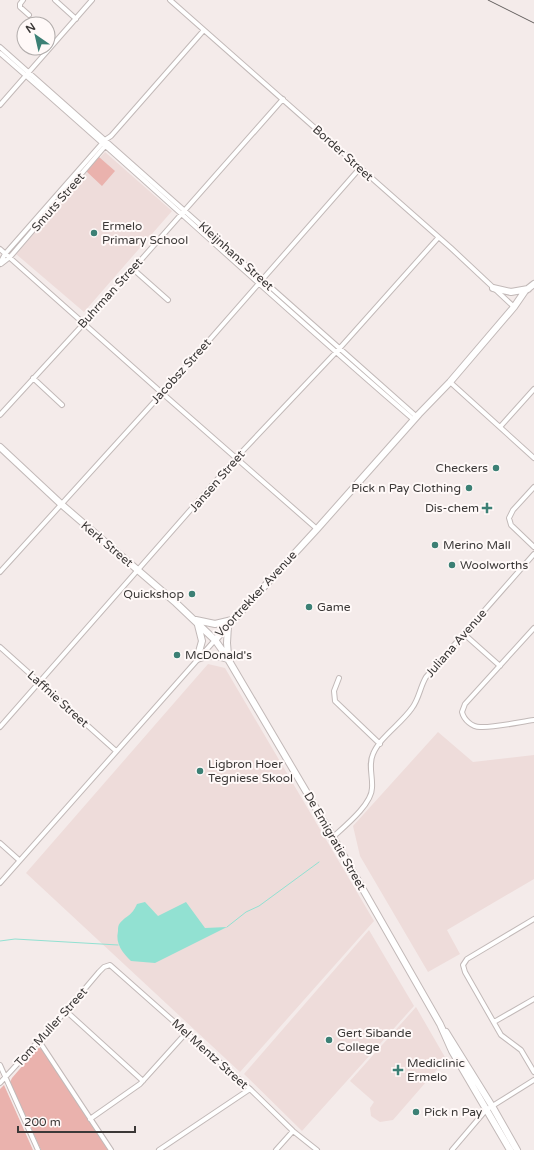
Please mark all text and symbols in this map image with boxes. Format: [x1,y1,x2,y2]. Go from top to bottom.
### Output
north arrow [16,16,56,56]
text: N [23,20,38,36]
street label: Border Street [310,122,376,184]
street label: Smuts Street [29,169,88,234]
place label: Ermelo Primary School [102,219,188,247]
street label: Kleijnhans Street [196,219,277,293]
marker: Ermelo Primary School [89,228,99,238]
street label: Buhrman Street [75,255,146,331]
street label: Jacobsz Street [148,335,214,406]
street label: Jansen Street [186,447,248,515]
place label: Checkers [436,461,488,475]
marker: Checkers [491,463,501,473]
place label: Pick n Pay Clothing [351,481,461,495]
marker: Pick n Pay Clothing [464,483,474,493]
place label: Dis-chem [425,501,479,515]
marker: Dis-chem [482,503,492,513]
street label: Kerk Street [78,518,136,570]
place label: Merino Mall [443,538,511,552]
marker: Merino Mall [430,540,440,550]
street label: Voortrekker Avenue [212,548,300,640]
place label: Woolworths [460,558,528,572]
marker: Woolworths [447,560,457,570]
place label: Quickshop [123,587,184,601]
marker: Quickshop [187,589,197,599]
place label: Game [317,600,351,614]
marker: Game [304,602,314,612]
street label: Juliana Avenue [423,606,490,680]
place label: McDonald's [185,648,252,662]
marker: McDonald's [172,650,182,660]
street label: Laffnie Street [25,668,92,730]
place label: Ligbron Hoer Tegniese Skool [208,757,293,785]
marker: Ligbron Hoer Tegniese Skool [195,766,205,776]
street label: De Emigratie Street [301,790,369,893]
street label: Tom Muller Street [12,984,90,1069]
street label: Mel Mentz Street [169,1016,251,1092]
place label: Gert Sibande College [337,1026,412,1054]
marker: Gert Sibande College [324,1035,334,1045]
place label: Mediclinic Ermelo [407,1056,465,1084]
marker: Mediclinic Ermelo [392,1064,404,1076]
place label: Pick n Pay [424,1105,483,1119]
marker: Pick n Pay [411,1107,421,1117]
scale bar [18,1108,135,1134]
text: 200 m [24,1115,61,1129]

